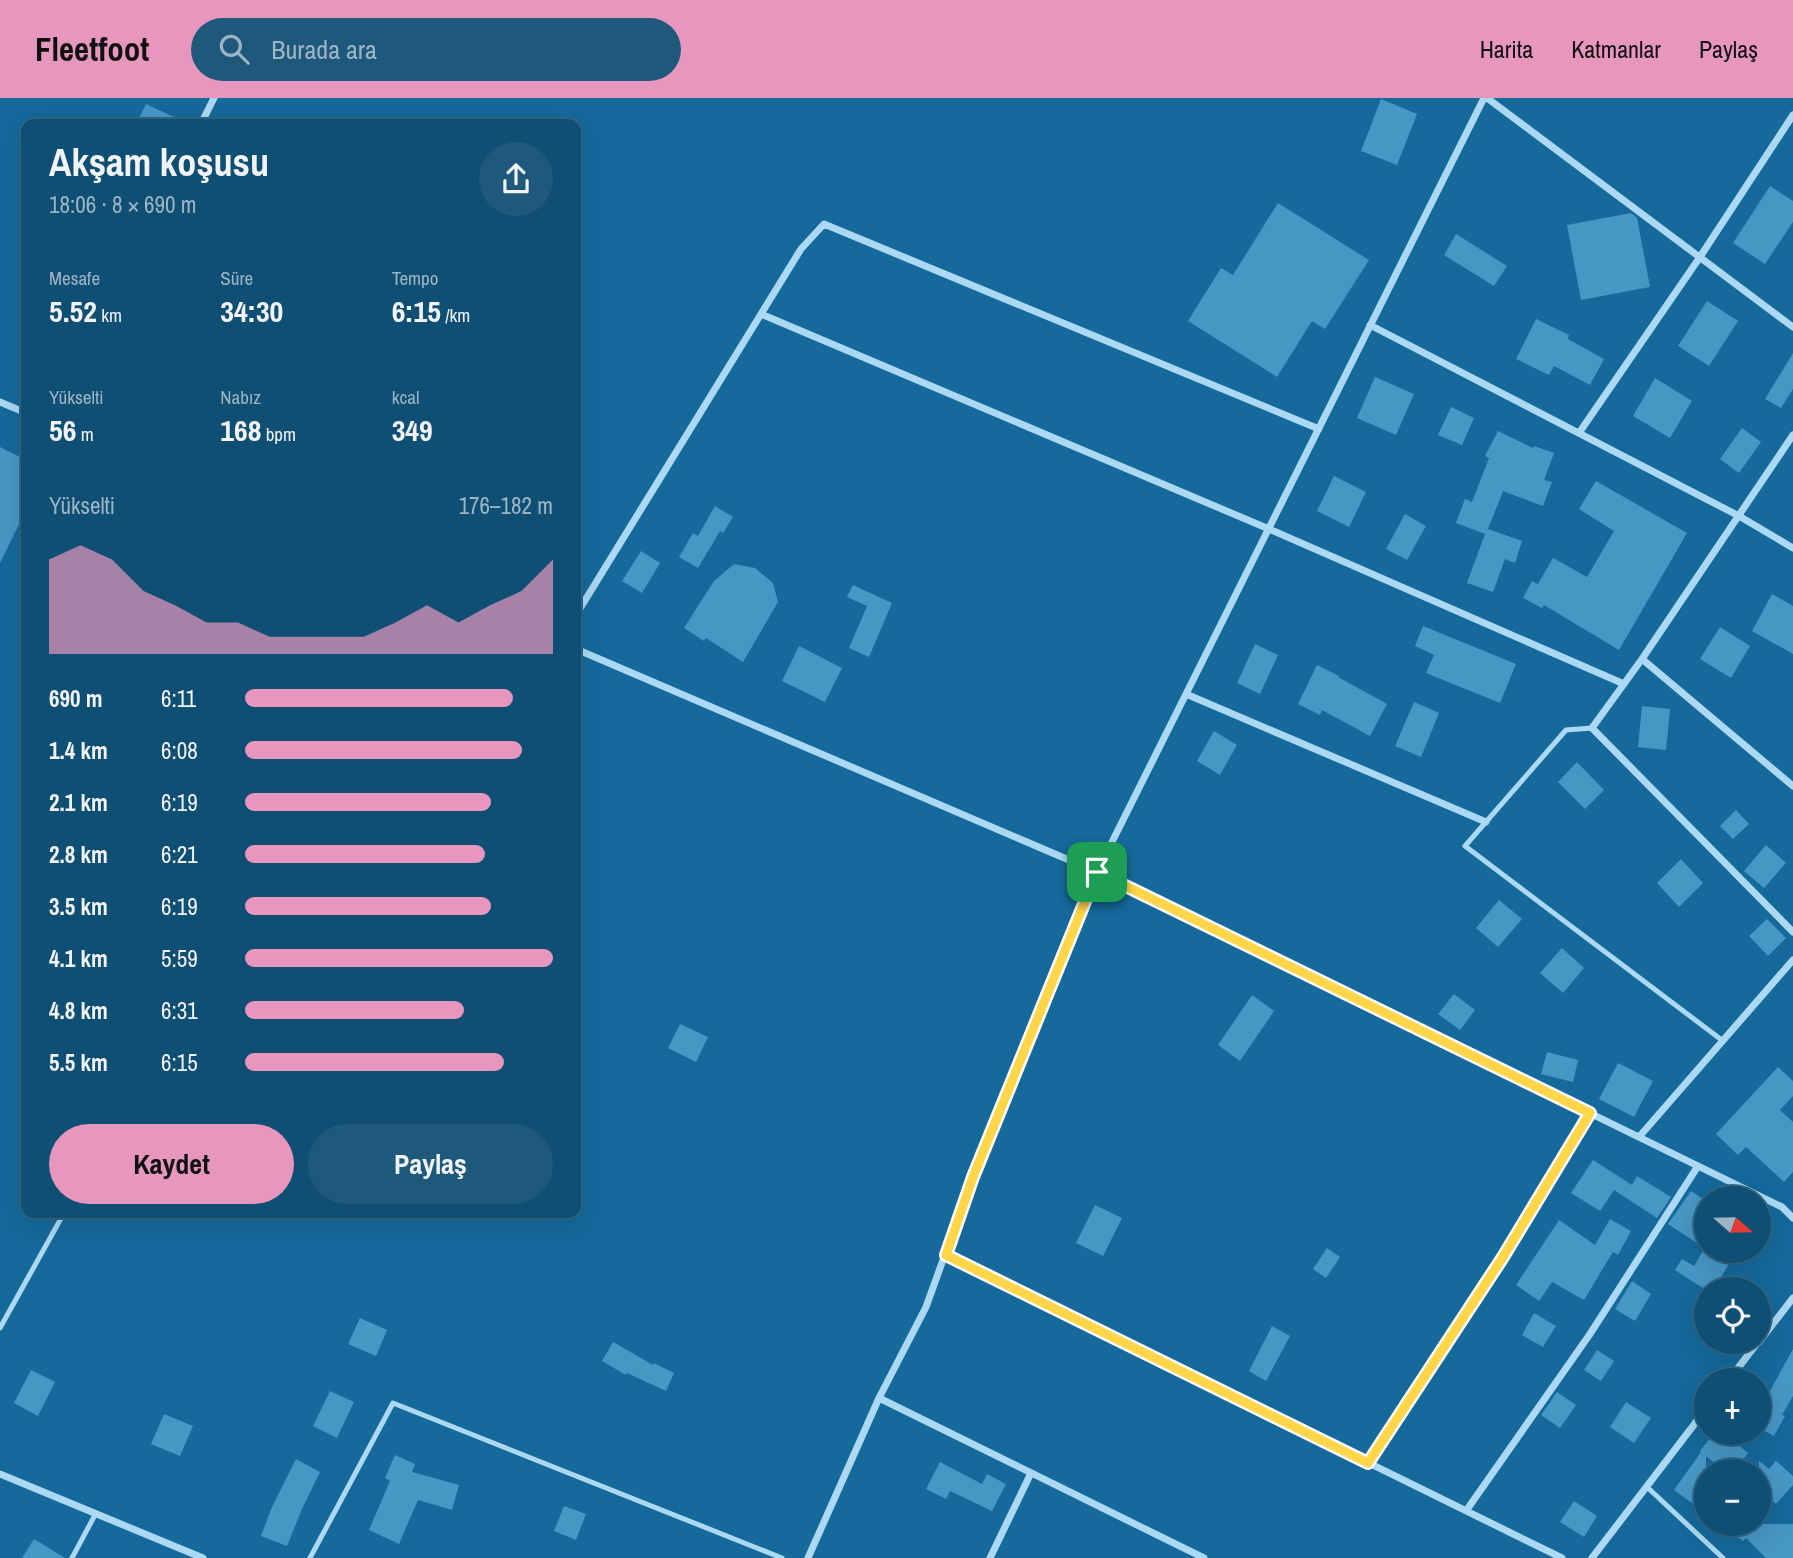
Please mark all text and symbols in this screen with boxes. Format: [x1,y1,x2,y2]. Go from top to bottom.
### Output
search box [191,18,681,81]
text: Fleetfoot [35,27,149,71]
icon: search [215,30,253,68]
text: Burada ara [271,32,377,67]
text: Harita [1480,33,1533,65]
text: Katmanlar [1571,33,1661,65]
text: Paylaş [1699,33,1758,65]
text: Akşam koşusu [49,137,269,188]
button: share [479,142,553,216]
text: 18:06 · 8 × 690 m [49,189,196,220]
text: Mesafe [49,265,100,291]
text: Süre [220,265,253,291]
text: Tempo [392,265,438,291]
text: 5.52 [49,291,97,331]
text: 34:30 [220,291,283,331]
text: 6:15 [392,291,441,331]
text: km [97,302,122,328]
text: /km [441,302,470,328]
text: Yükselti [49,384,104,410]
text: Nabız [220,384,261,410]
text: kcal [392,384,419,410]
text: 56 [49,410,76,450]
text: 168 [220,410,261,450]
text: 349 [392,410,433,450]
text: m [76,421,94,447]
text: bpm [261,421,296,447]
text: Yükselti [49,490,115,521]
text: 176–182 m [459,490,553,521]
text: 690 m [49,683,102,714]
text: 6:11 [161,683,196,714]
text: 1.4 km [49,735,108,766]
text: 6:08 [161,735,198,766]
text: 2.1 km [49,787,108,818]
text: 6:19 [161,787,198,818]
text: 2.8 km [49,839,108,870]
text: 6:21 [161,839,198,870]
pin [1067,842,1127,902]
icon: arrive [1078,853,1116,891]
text: 3.5 km [49,891,108,922]
text: 6:19 [161,891,198,922]
text: 4.1 km [49,943,108,974]
text: 5:59 [161,943,198,974]
text: 4.8 km [49,995,108,1026]
text: 6:31 [161,995,198,1026]
text: 5.5 km [49,1047,108,1078]
text: 6:15 [161,1047,198,1078]
button: Kaydet [49,1124,294,1204]
button: Paylaş [308,1124,553,1204]
north arrow [1694,1186,1771,1264]
map controls [1694,1186,1771,1536]
button: locate [1694,1277,1771,1354]
button: + [1694,1368,1771,1445]
button: − [1694,1459,1771,1536]

